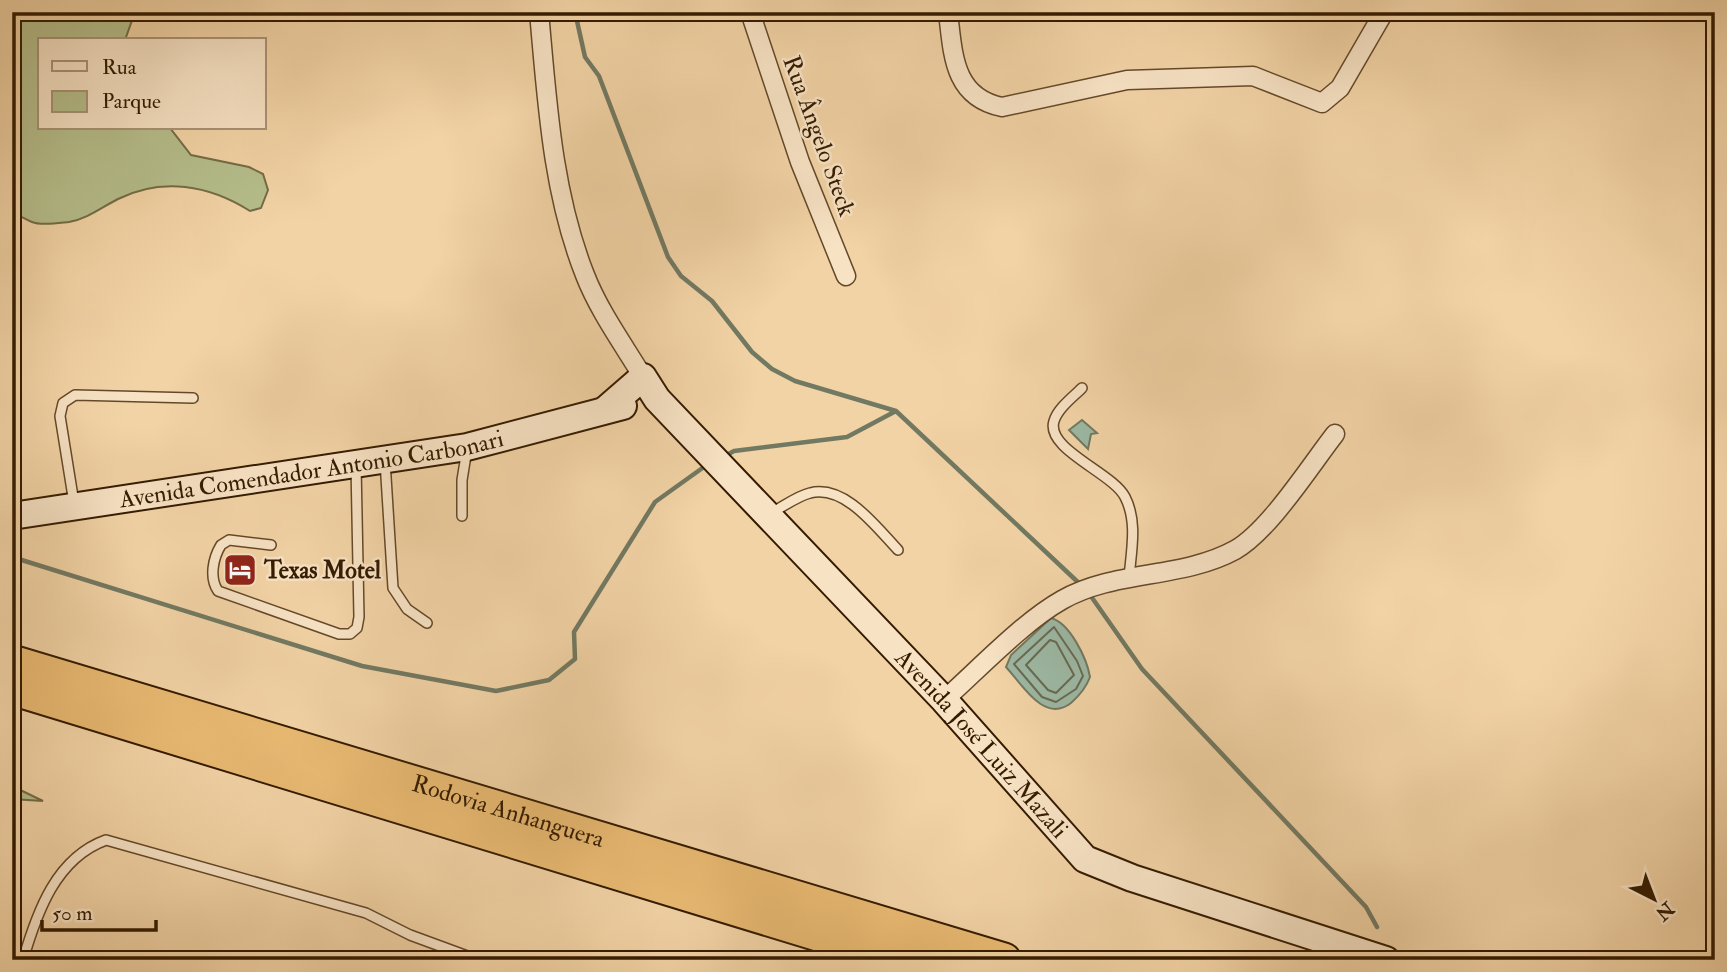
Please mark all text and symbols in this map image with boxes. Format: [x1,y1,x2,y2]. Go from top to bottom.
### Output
legend [38,38,266,130]
street label: Rua Ângelo Steck [776,51,864,221]
text: Rua [102,54,137,81]
text: Parque [102,88,161,115]
street label: Avenida Comendador Antonio Carbonari [116,423,507,515]
hotel icon: Texas Motel [221,551,259,589]
place label: Texas Motel [263,555,382,586]
street label: Avenida José Luiz Mazali [888,642,1075,845]
street label: Rodovia Anhanguera [408,768,609,855]
north arrow [1618,864,1688,934]
scale bar [42,888,156,932]
text: N [1650,896,1680,926]
text: 50 m [52,900,93,927]

